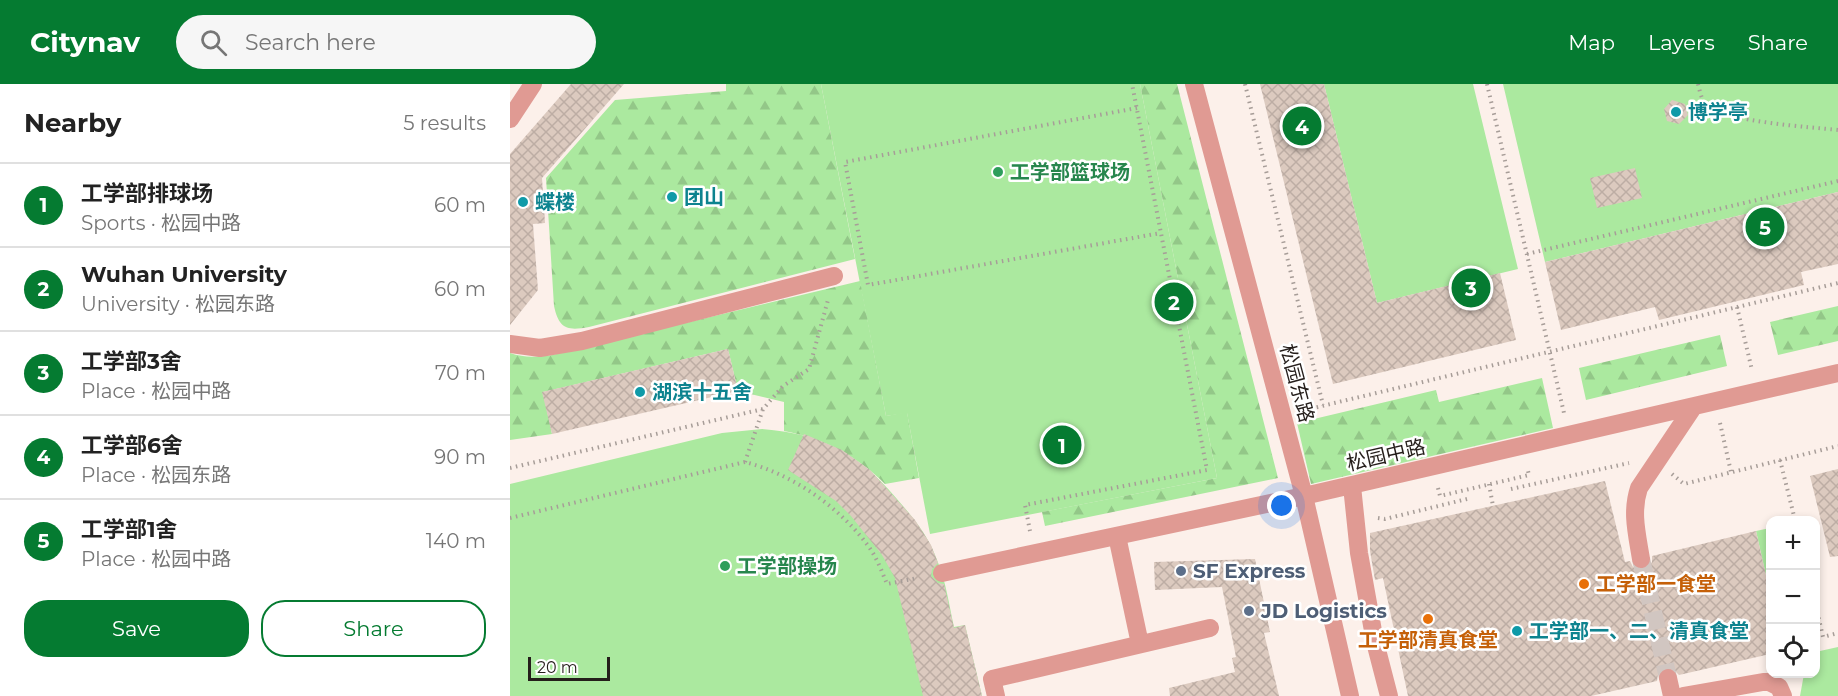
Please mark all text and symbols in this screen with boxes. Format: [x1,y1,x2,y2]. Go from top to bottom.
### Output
search box [176,15,596,69]
text: Citynav [30,25,140,59]
icon: search [197,26,230,59]
text: Search here [245,29,376,56]
text: Map [1568,30,1615,55]
text: Layers [1648,30,1715,55]
text: Share [1748,30,1808,55]
place label: 博学亭 [1688,100,1748,124]
pin: 4 [1282,104,1322,148]
marker: 博学亭 [1669,105,1683,119]
text: Nearby [24,107,121,139]
text: 5 results [403,111,486,135]
place label: 工学部篮球场 [1010,160,1130,184]
marker: 工学部篮球场 [991,165,1005,179]
text: 工学部排球场 [81,180,213,207]
place label: 团山 [684,185,724,209]
place label: 蝶楼 [535,190,575,214]
marker: 团山 [665,190,679,204]
text: 1 [40,193,47,217]
text: 60 m [434,193,486,217]
marker: 蝶楼 [516,195,530,209]
pin: 5 [1746,204,1784,250]
text: Sports · 松园中路 [81,211,241,235]
text: Wuhan University [81,261,287,288]
pin: 3 [1452,266,1490,310]
text: 2 [38,277,49,301]
text: 60 m [434,277,486,301]
pin: 2 [1154,280,1194,324]
text: University · 松园东路 [81,292,275,316]
street label: 松园东路 [1275,341,1319,425]
text: 工学部3舍 [81,348,182,375]
text: 3 [38,361,49,385]
text: 70 m [435,361,486,385]
text: Place · 松园中路 [81,379,231,403]
place label: 湖滨十五舍 [652,380,752,404]
marker: 湖滨十五舍 [633,385,647,399]
pin: 1 [1042,422,1082,468]
text: 工学部6舍 [81,432,183,459]
street label: 松园中路 [1344,434,1428,476]
text: 4 [37,445,50,469]
text: 90 m [434,445,486,469]
text: Place · 松园东路 [81,463,231,487]
your location [1267,491,1296,520]
text: 工学部1舍 [81,516,178,543]
map controls [1766,516,1820,678]
button: + [1766,516,1820,570]
text: 5 [38,529,49,553]
text: 140 m [426,529,486,553]
text: Place · 松园中路 [81,547,231,571]
place label: 工学部操场 [737,554,837,578]
marker: 工学部操场 [718,559,732,573]
place label: SF Express [1193,559,1306,583]
marker: SF Express [1174,564,1188,578]
button: − [1766,570,1820,624]
place label: 工学部一食堂 [1596,572,1716,596]
marker: 工学部一食堂 [1577,577,1591,591]
place label: JD Logistics [1260,599,1387,623]
button: Save [24,600,249,657]
button: Share [261,600,486,657]
marker: JD Logistics [1242,604,1256,618]
marker: 工学部清真食堂 [1421,612,1435,626]
place label: 工学部一、二、清真食堂 [1529,619,1749,643]
marker: 工学部一、二、清真食堂 [1510,624,1524,638]
button: locate [1766,624,1820,678]
place label: 工学部清真食堂 [1358,628,1498,652]
scale bar [528,654,610,682]
text: 20 m [537,658,578,677]

